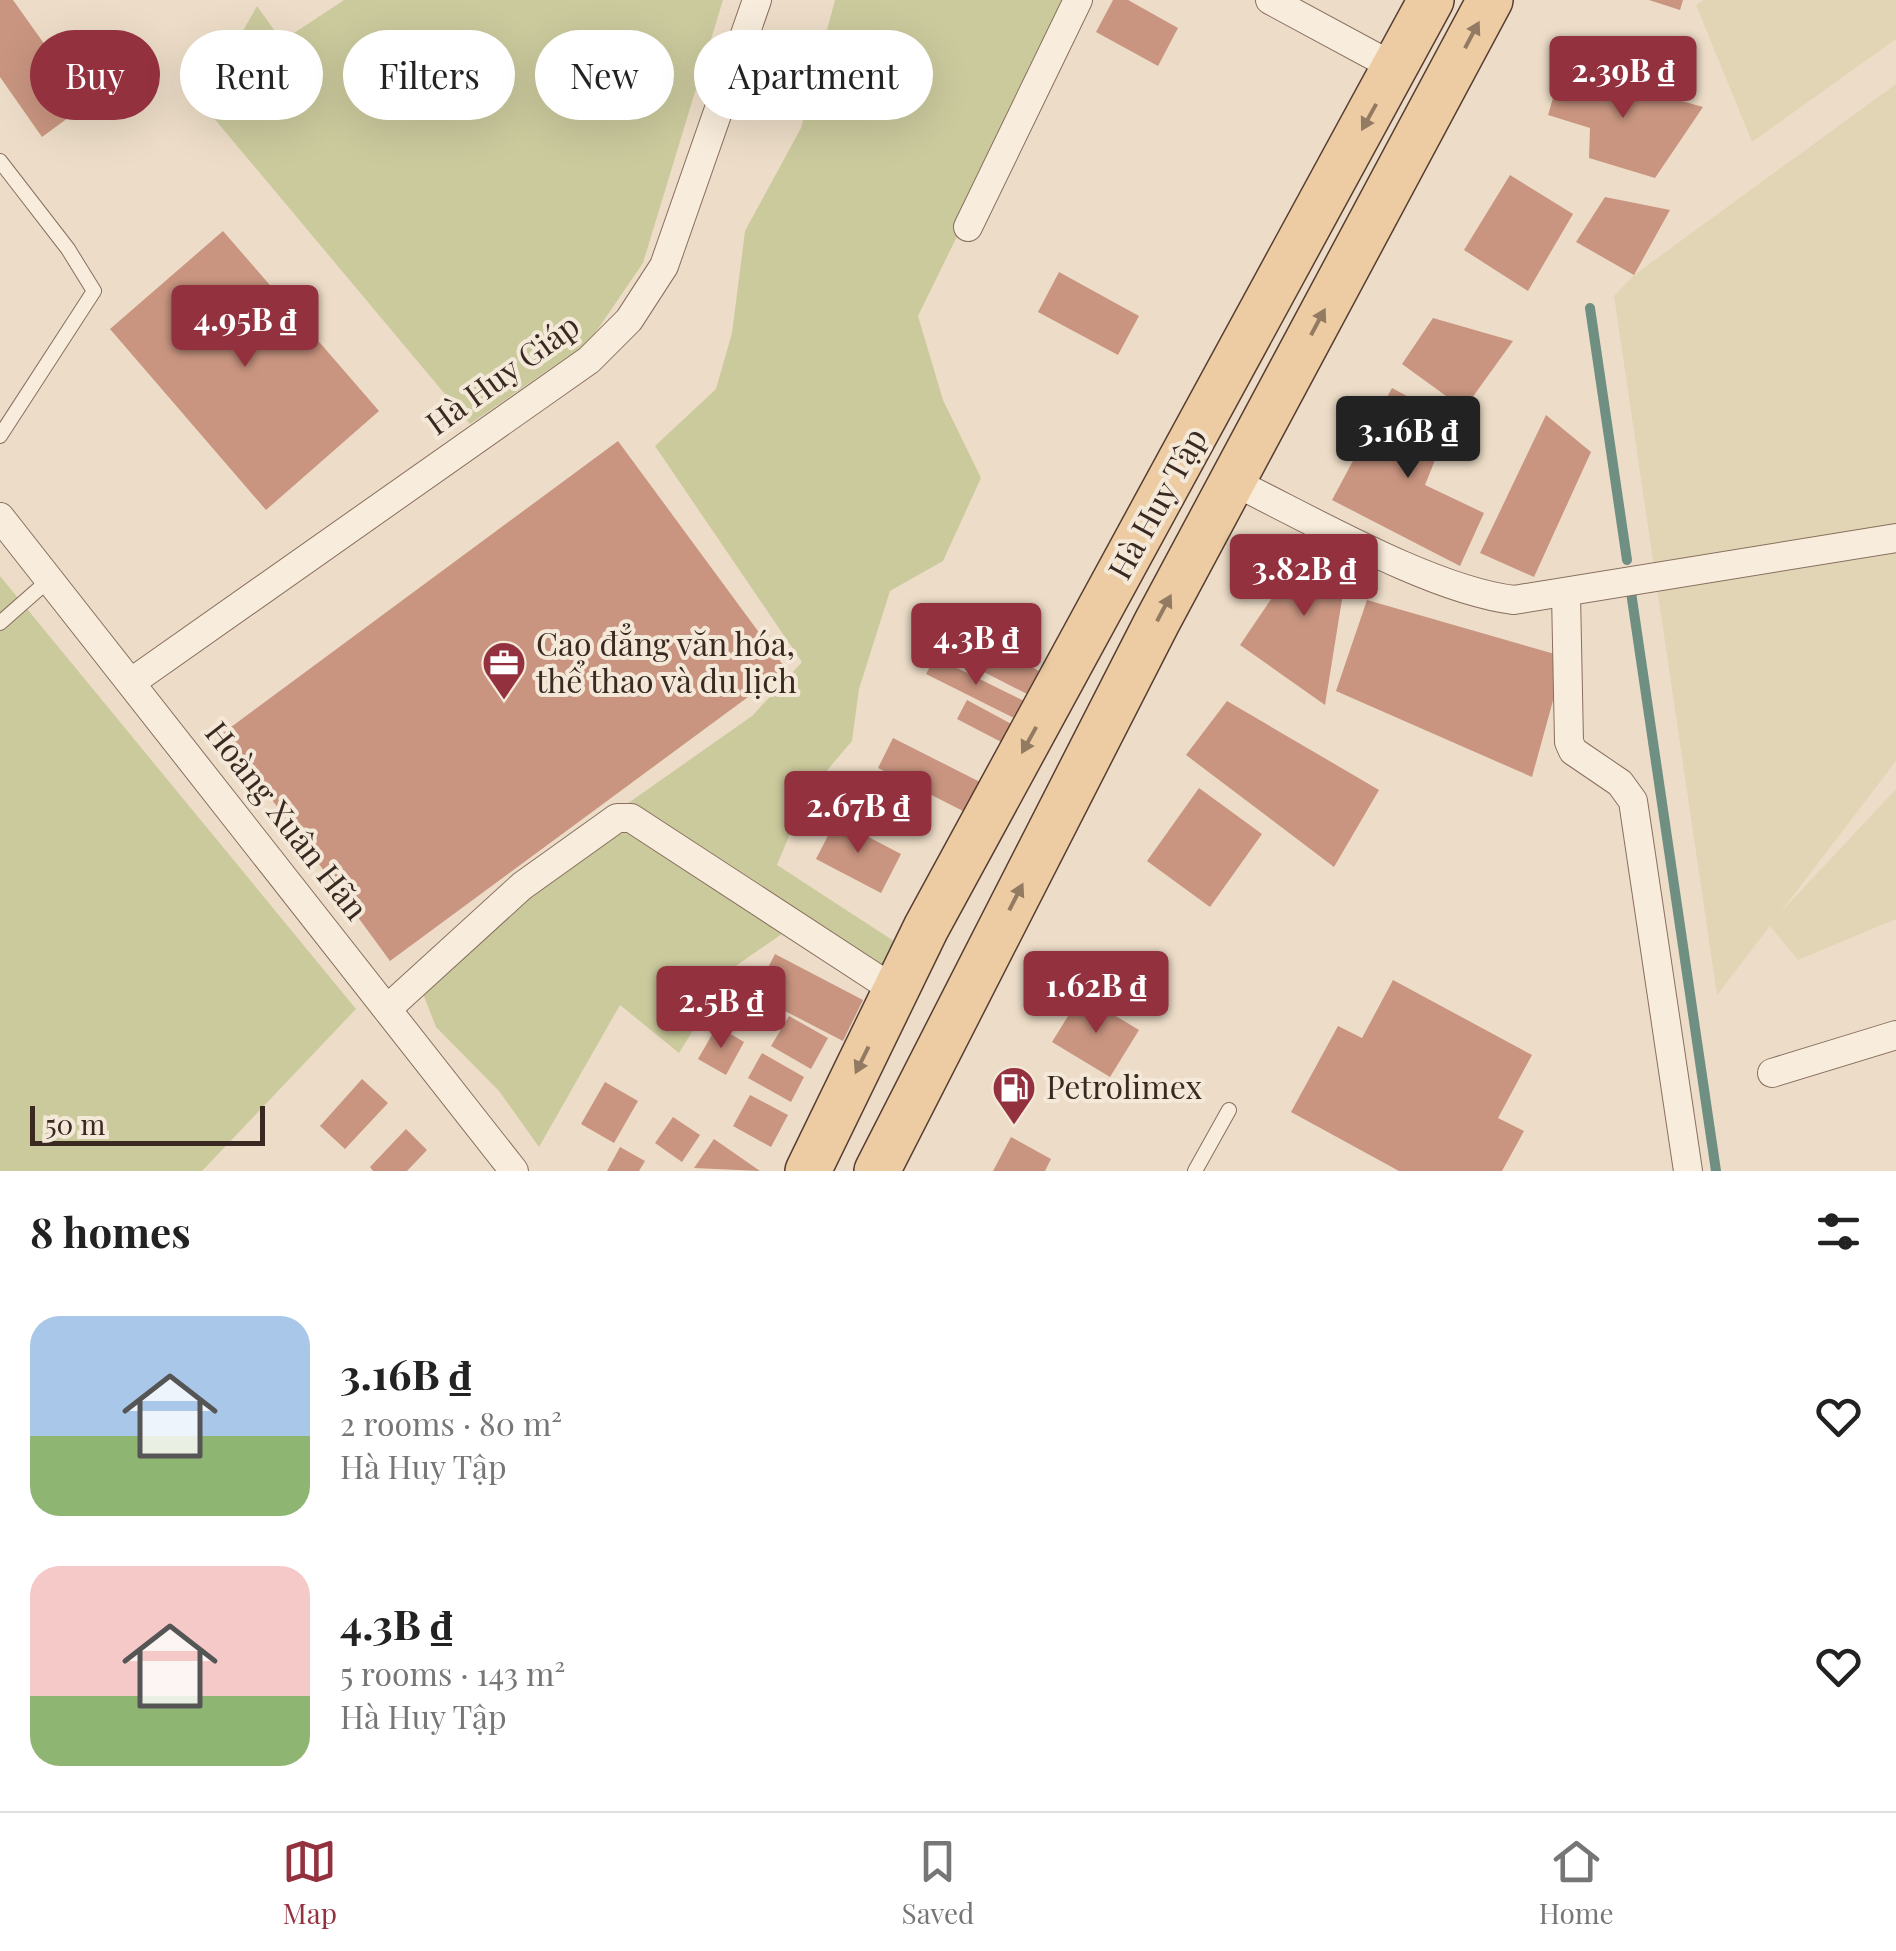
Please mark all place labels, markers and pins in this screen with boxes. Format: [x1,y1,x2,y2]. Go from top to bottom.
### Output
pin: 2.39B ₫ [1531,36,1715,121]
pin: 4.95B ₫ [153,285,337,370]
pin: 3.16B ₫ [1316,396,1500,481]
pin: 3.82B ₫ [1212,534,1396,619]
pin: 4.3B ₫ [895,603,1057,688]
place label: Cao đẳng văn hóa, thể thao và du lịch [536,621,797,701]
office icon: Cao đẳng văn hóa, thể thao và du lịch [481,640,527,701]
pin: 2.67B ₫ [766,771,950,856]
pin: 1.62B ₫ [1004,951,1188,1036]
pin: 2.5B ₫ [640,966,802,1051]
place label: Petrolimex [1046,1064,1202,1107]
fuel station icon: Petrolimex [991,1065,1037,1126]

